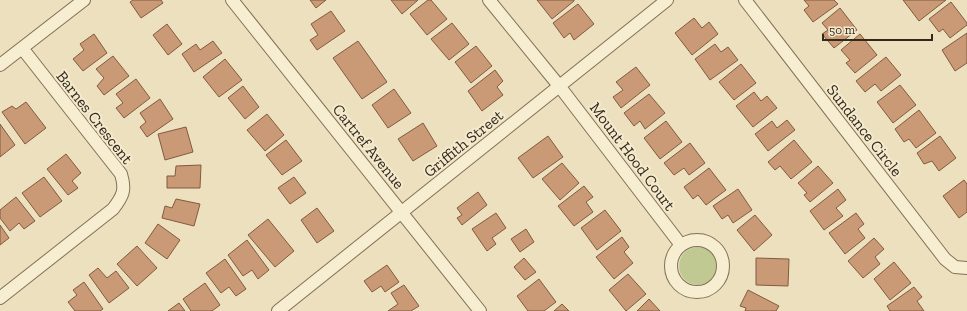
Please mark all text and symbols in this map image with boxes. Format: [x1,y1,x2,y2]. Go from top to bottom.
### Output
scale bar [823,16,932,42]
text: 50 m [829,23,856,37]
street label: Barnes Crescent [52,67,137,168]
street label: Sundance Circle [823,80,906,180]
street label: Mount Hood Court [586,99,679,214]
street label: Cartref Avenue [329,100,409,193]
street label: Griffith Street [420,106,507,181]

